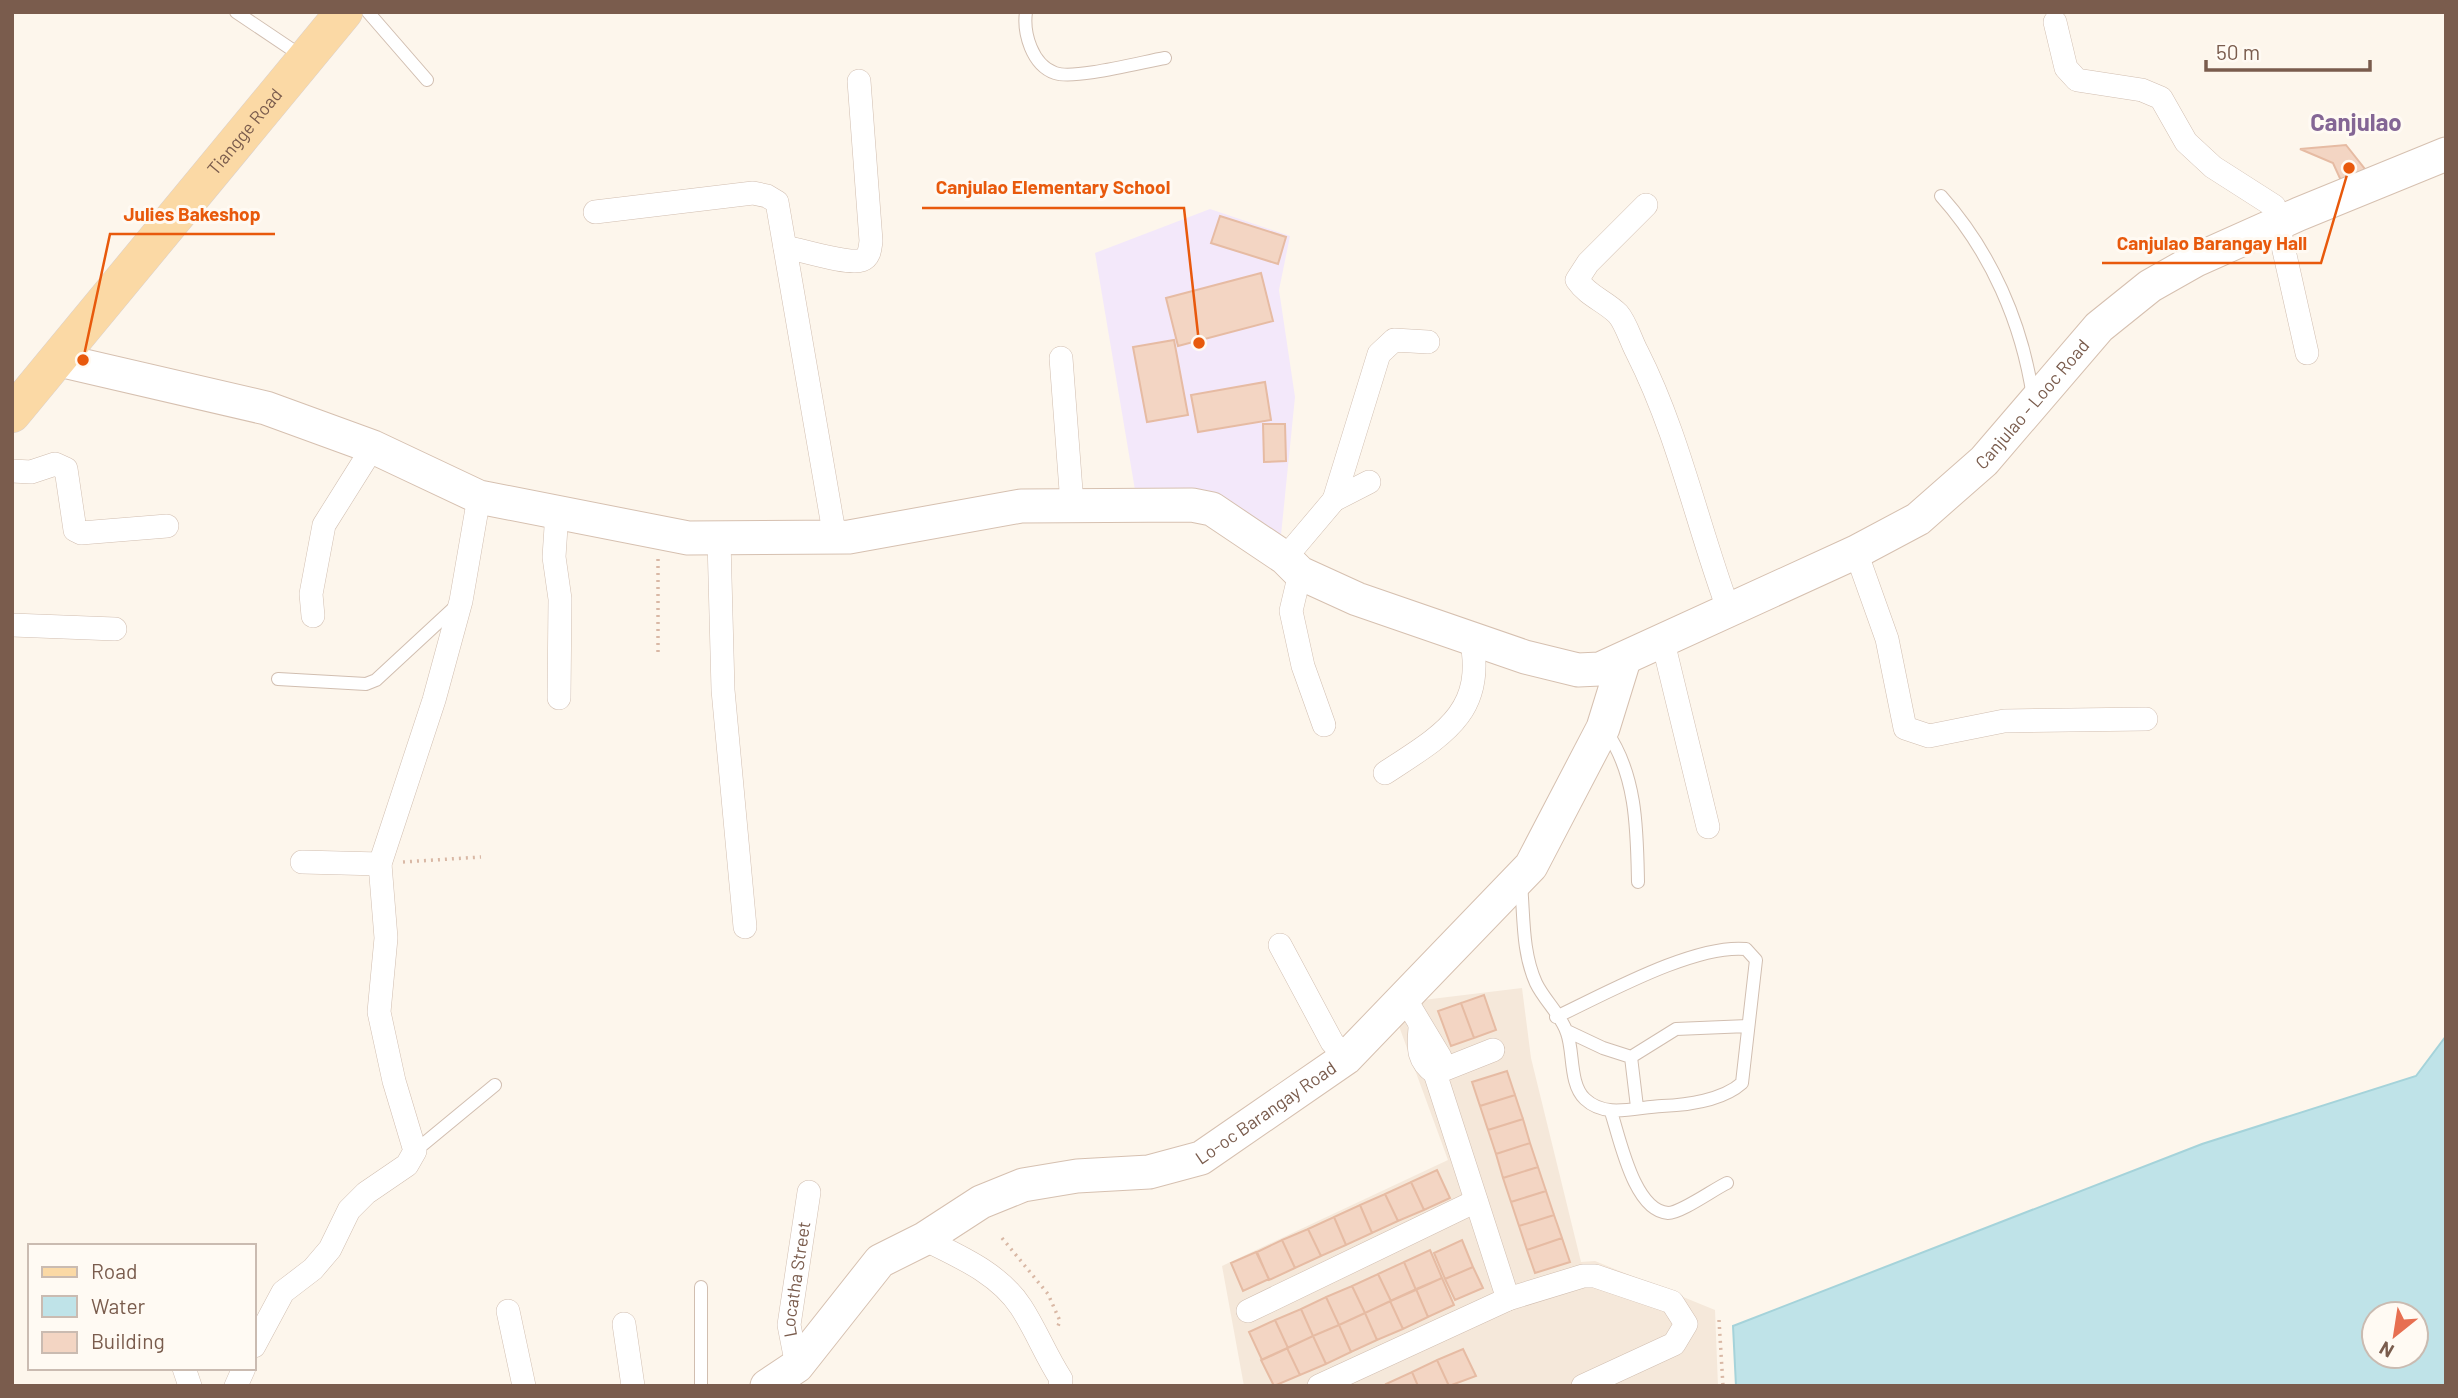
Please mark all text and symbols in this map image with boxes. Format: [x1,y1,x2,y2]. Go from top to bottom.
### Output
scale bar [2206,28,2370,72]
text: 50 m [2216,39,2260,64]
street label: Tiangge Road [202,83,286,179]
district label: Canjulao [2310,107,2402,136]
callout: Canjulao Elementary School [922,168,1184,208]
text: Canjulao Elementary School [936,175,1170,198]
callout: Julies Bakeshop [110,194,275,234]
text: Julies Bakeshop [124,202,261,225]
callout: Canjulao Barangay Hall [2102,223,2321,263]
text: Canjulao Barangay Hall [2117,231,2307,254]
street label: Canjulao - Looc Road [1971,334,2094,473]
street label: Lo-oc Barangay Road [1191,1056,1340,1169]
street label: Locatha Street [777,1220,814,1339]
legend [28,1244,256,1370]
text: Road [91,1258,137,1283]
text: Water [91,1293,146,1318]
north arrow [2360,1300,2430,1370]
text: Building [91,1328,165,1353]
text: N [2375,1337,2397,1363]

